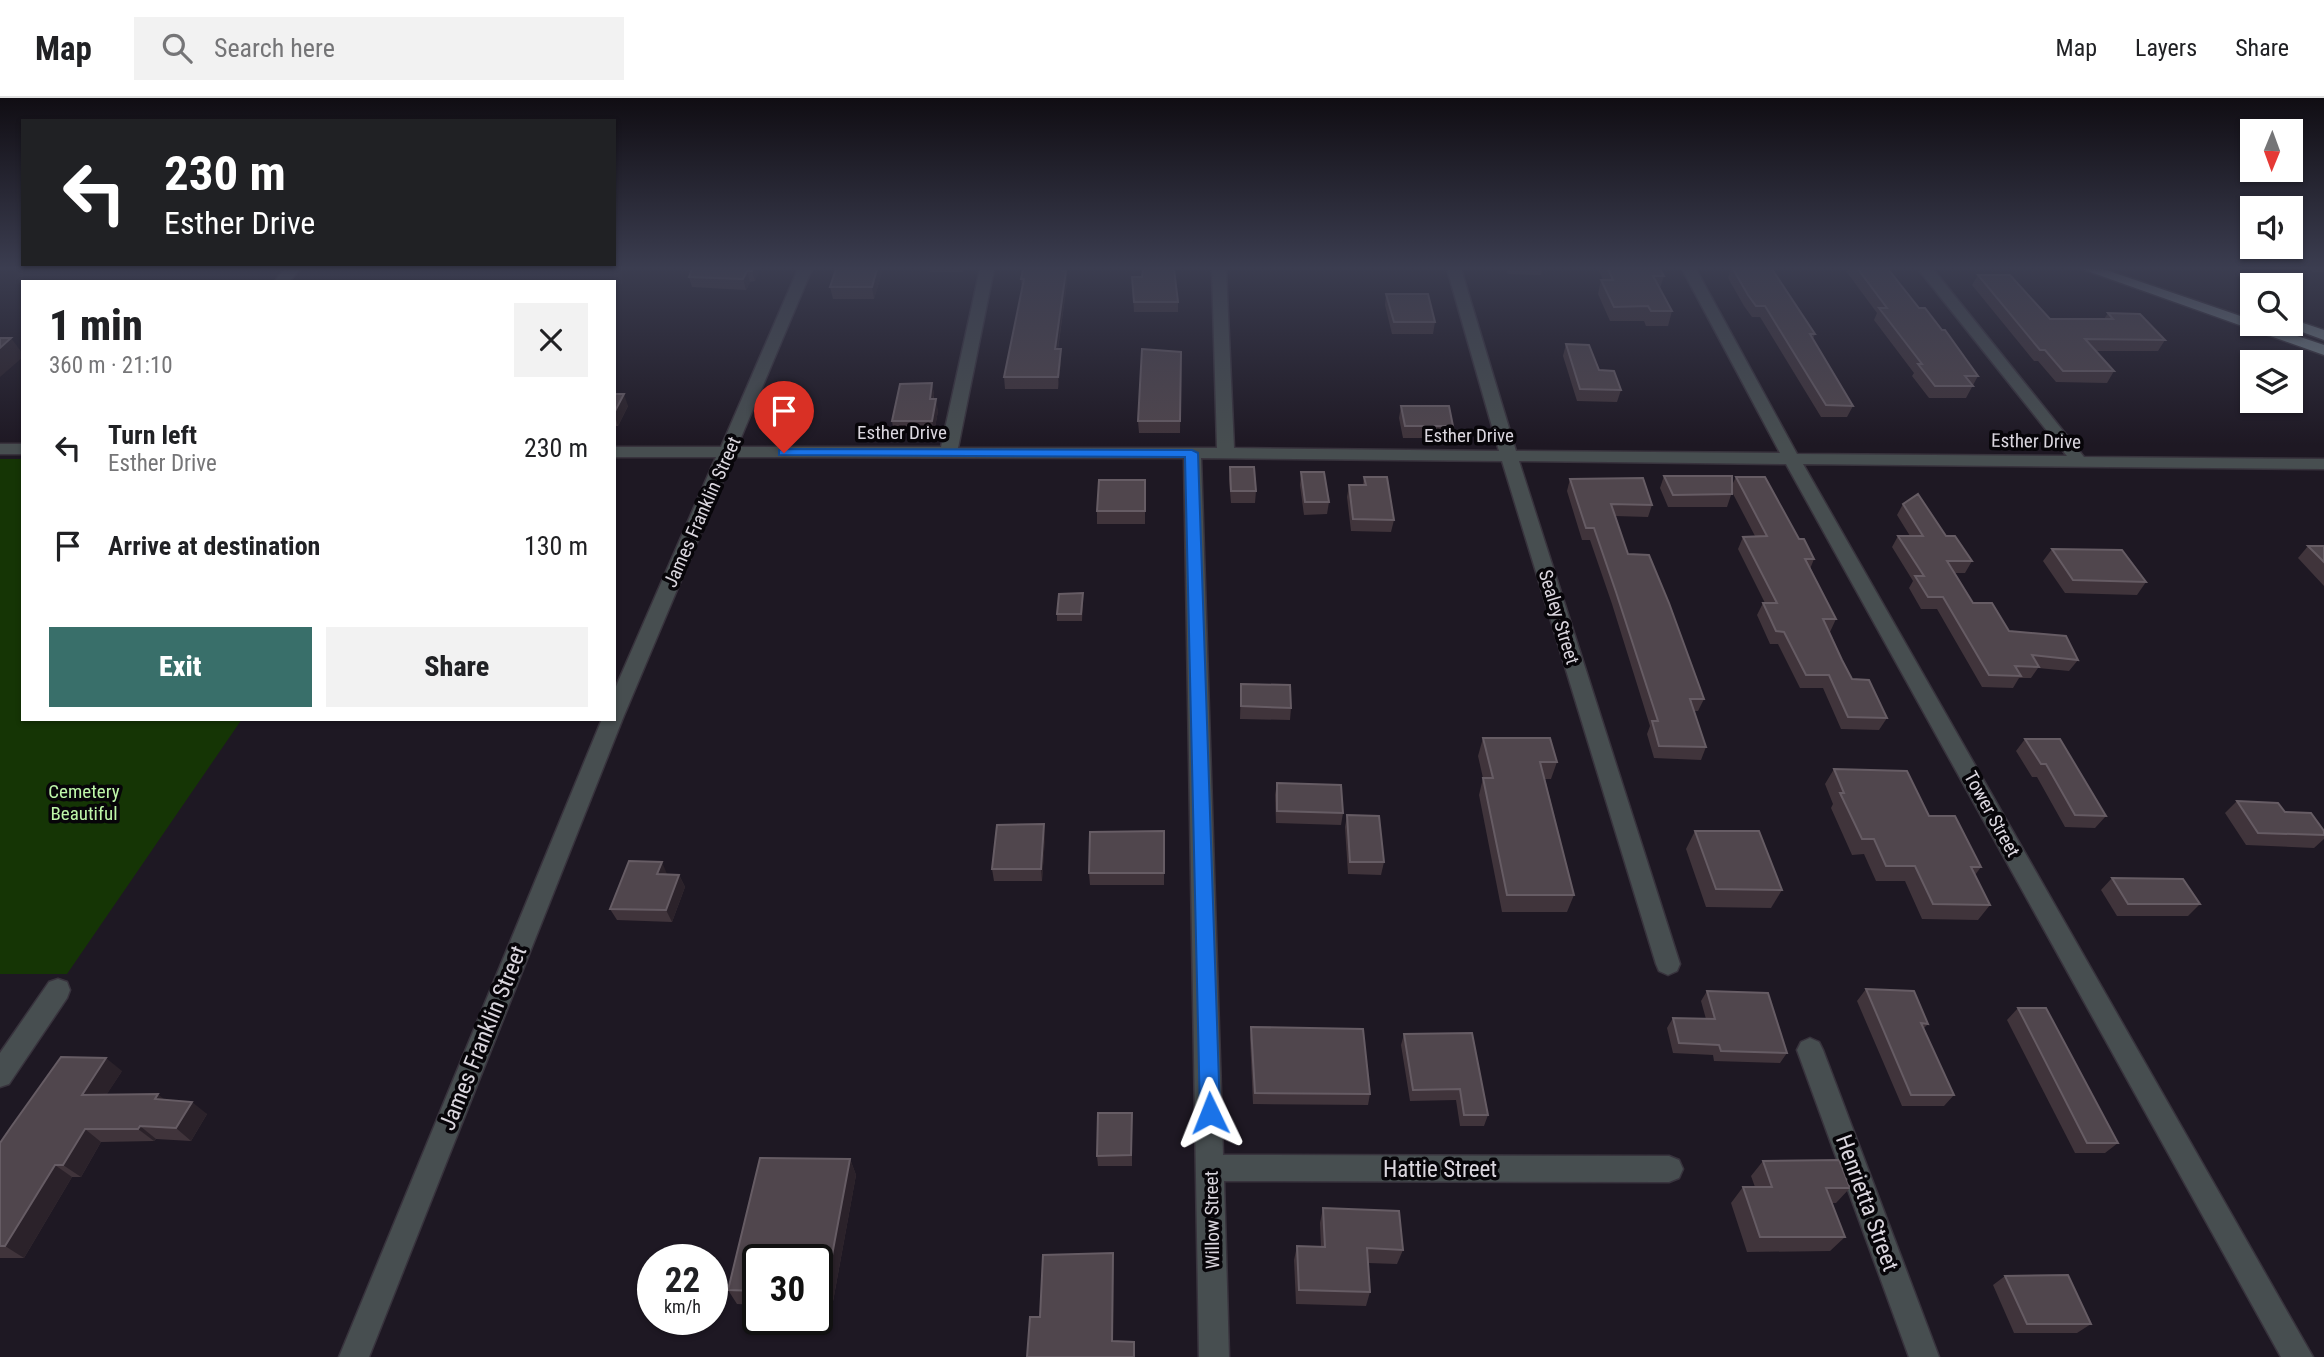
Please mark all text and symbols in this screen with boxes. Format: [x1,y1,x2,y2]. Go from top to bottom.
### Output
search box [134,17,624,80]
text: Map [35,29,92,68]
icon: search [158,29,196,67]
text: Search here [214,33,335,63]
text: Map [2056,34,2097,62]
text: Layers [2135,34,2197,62]
text: Share [2235,34,2289,62]
north arrow [2240,119,2303,182]
map controls [2240,119,2303,413]
text: 230 m [164,145,286,202]
icon: left [49,147,140,238]
button: sound [2240,196,2303,259]
text: Esther Drive [164,204,315,242]
button: search [2240,273,2303,336]
text: 1 min [49,301,143,350]
button: close [514,303,588,377]
button: layers [2240,350,2303,413]
text: 360 m · 21:10 [49,352,173,379]
pin [754,381,814,453]
icon: arrive [765,392,803,430]
text: Turn left [108,420,197,450]
street label: Esther Drive [857,421,947,444]
street label: Esther Drive [1424,424,1514,447]
icon: left [49,429,87,467]
street label: Esther Drive [1991,429,2081,453]
text: 230 m [524,433,588,463]
street label: James Franklin Street [658,433,746,591]
text: Esther Drive [108,450,217,477]
icon: arrive [49,527,87,565]
text: Arrive at destination [108,531,320,561]
text: 130 m [524,531,588,561]
street label: Sealey Street [1534,567,1584,667]
button: Exit [49,627,312,707]
button: Share [326,627,588,707]
street label: Tower Street [1959,767,2025,861]
park label: Cemetery Beautiful [48,780,120,825]
street label: James Franklin Street [434,942,532,1134]
position arrow [1173,1076,1247,1150]
street label: Henrietta Street [1830,1131,1904,1275]
street label: Hattie Street [1383,1156,1497,1183]
street label: Willow Street [1200,1171,1224,1269]
speed limit sign: 30 [742,1244,833,1335]
text: 22 [665,1260,700,1301]
text: km/h [664,1296,701,1317]

